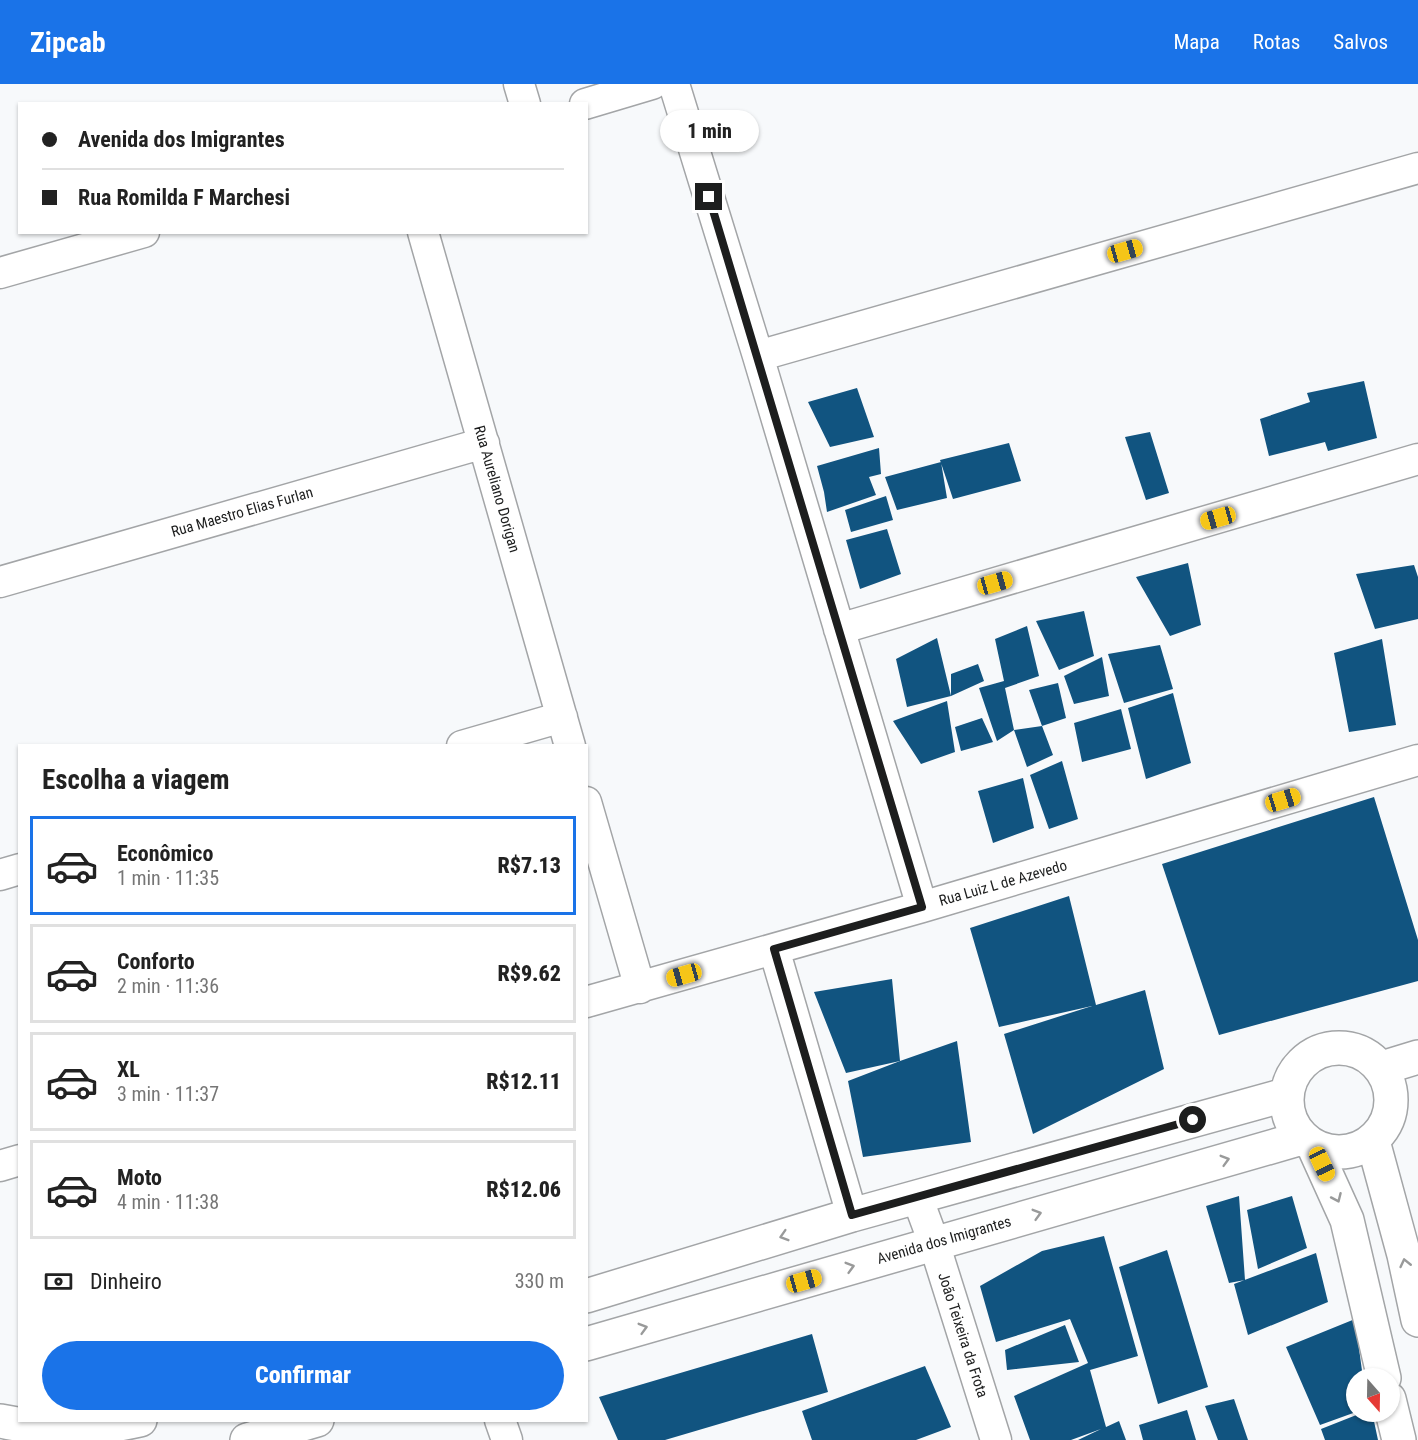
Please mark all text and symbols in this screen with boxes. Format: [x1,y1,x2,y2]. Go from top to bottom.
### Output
text: Zipcab [30,26,106,59]
text: Mapa [1173,30,1220,54]
text: Rotas [1253,30,1300,54]
text: Salvos [1333,30,1388,54]
callout: 1 min [660,110,758,152]
text: 1 min [687,119,732,143]
text: Avenida dos Imigrantes [78,127,285,152]
route end [695,183,722,210]
text: Rua Romilda F Marchesi [78,185,290,210]
car [1105,237,1145,265]
street label: Rua Aureliano Dorigan [470,423,524,555]
street label: Rua Maestro Elias Furlan [169,483,315,541]
car [1198,504,1238,532]
car [975,569,1015,597]
text: Escolha a viagem [42,764,230,796]
car [1263,786,1303,814]
icon: car [45,839,99,893]
text: Econômico [117,841,213,866]
text: R$7.13 [497,853,561,878]
street label: Rua Luiz L de Azevedo [937,856,1069,910]
text: 1 min · 11:35 [117,866,219,890]
icon: car [45,947,99,1001]
text: Conforto [117,949,195,974]
text: R$9.62 [497,961,561,986]
car [664,961,704,989]
text: 2 min · 11:36 [117,974,219,998]
icon: car [45,1055,99,1109]
text: XL [117,1057,140,1082]
text: R$12.11 [486,1069,561,1094]
text: 3 min · 11:37 [117,1082,219,1106]
route start [1179,1106,1206,1133]
car [1306,1144,1338,1184]
one-way arrow [1219,1155,1230,1167]
icon: car [45,1163,99,1217]
text: Moto [117,1165,162,1190]
text: R$12.06 [486,1177,561,1202]
text: 4 min · 11:38 [117,1190,219,1214]
one-way arrow [1330,1192,1342,1203]
one-way arrow [1032,1208,1042,1221]
street label: Avenida dos Imigrantes [875,1212,1013,1268]
one-way arrow [779,1229,790,1241]
one-way arrow [1400,1258,1413,1268]
one-way arrow [844,1262,855,1274]
icon: cash [42,1265,75,1298]
car [784,1267,824,1295]
text: Dinheiro [90,1269,162,1294]
text: 330 m [515,1269,564,1293]
street label: João Teixeira da Frota [934,1270,992,1400]
one-way arrow [637,1323,648,1335]
button: Confirmar [42,1341,564,1410]
north arrow [1346,1368,1400,1422]
map controls [1346,1368,1400,1422]

